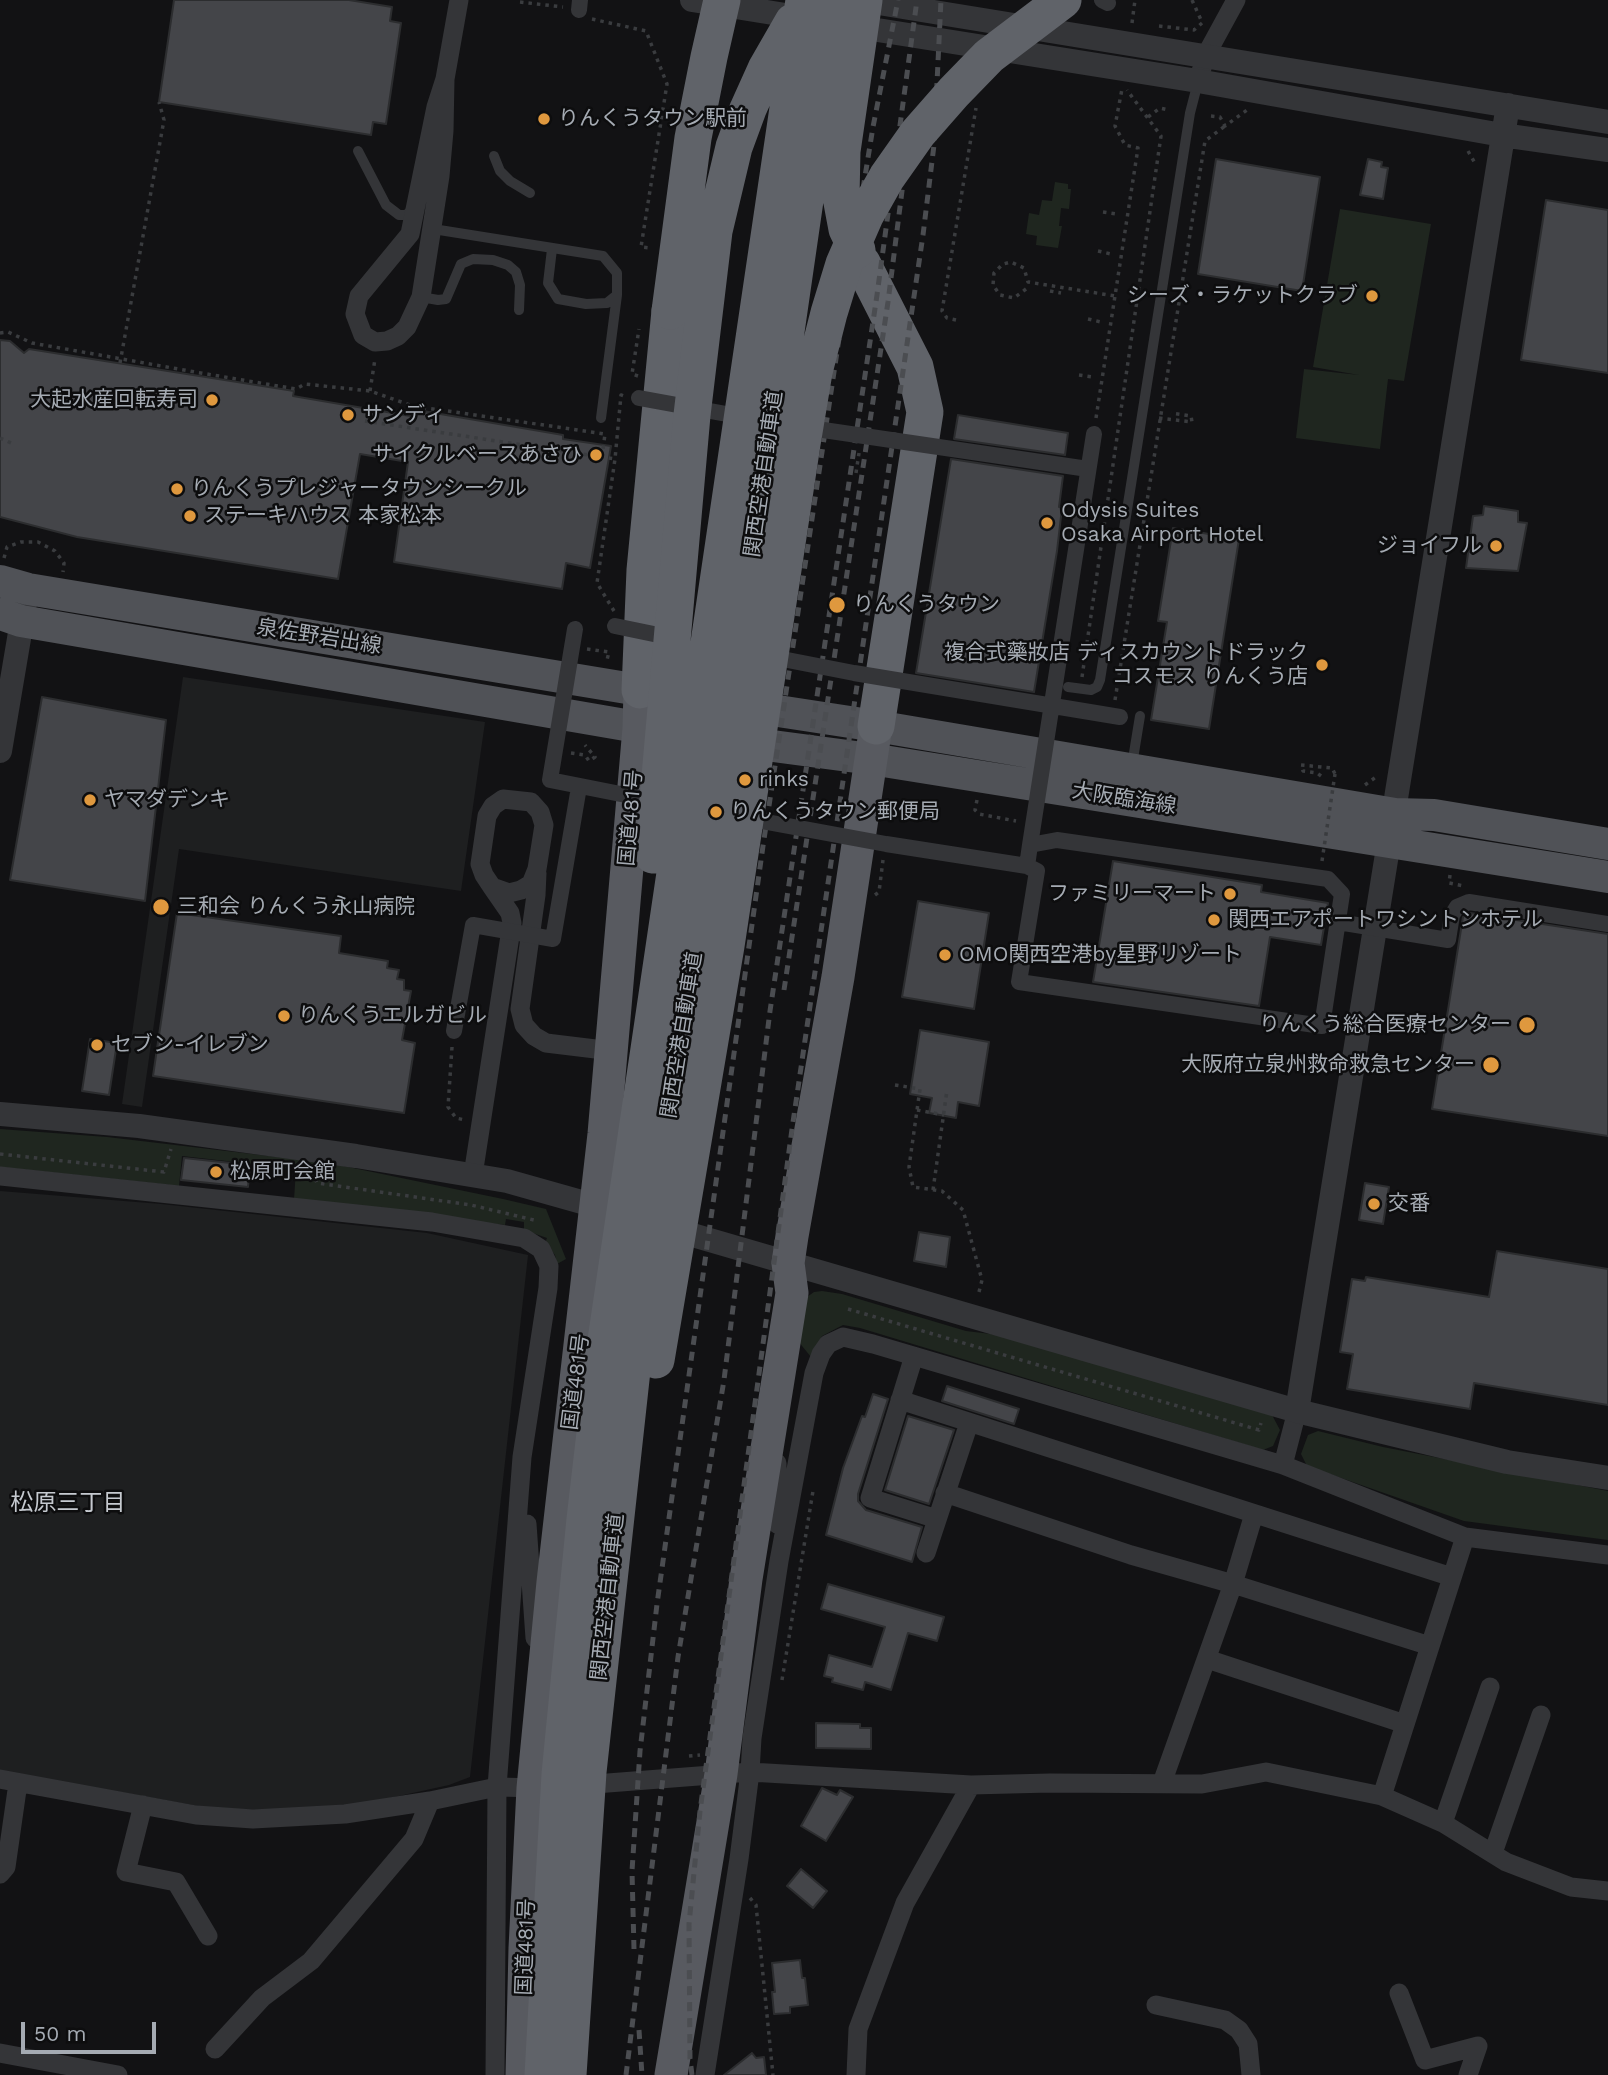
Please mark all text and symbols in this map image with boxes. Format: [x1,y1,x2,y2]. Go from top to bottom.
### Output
place label: りんくうタウン駅前 [558,106,747,132]
marker: りんくうタウン駅前 [536,111,552,127]
place label: シーズ・ラケットクラブ [1127,283,1358,309]
marker: シーズ・ラケットクラブ [1364,288,1380,304]
place label: 大起水産回転寿司 [30,387,198,413]
street label: 関西空港自動車道 [740,389,788,559]
marker: 大起水産回転寿司 [204,392,220,408]
place label: サンディ [362,402,446,428]
marker: サンディ [340,407,356,423]
place label: サイクルベースあさひ [372,442,582,468]
marker: サイクルベースあさひ [588,447,604,463]
place label: りんくうプレジャータウンシークル [191,476,527,502]
marker: りんくうプレジャータウンシークル [169,481,185,497]
place label: Odysis Suites Osaka Airport Hotel [1061,498,1263,548]
place label: ステーキハウス 本家松本 [204,503,442,529]
marker: ステーキハウス 本家松本 [182,508,198,524]
marker: Odysis Suites Osaka Airport Hotel [1039,515,1055,531]
place label: ジョイフル [1377,533,1482,559]
marker: ジョイフル [1488,538,1504,554]
place label: りんくうタウン [853,592,1000,618]
marker: りんくうタウン [827,595,847,615]
street label: 泉佐野岩出線 [255,615,383,659]
place label: 複合式藥妝店 ディスカウントドラック コスモス りんくう店 [944,640,1308,690]
marker: 複合式藥妝店 ディスカウントドラック コスモス りんくう店 [1314,657,1330,673]
place label: rinks [759,767,809,793]
street label: 国道481号 [614,769,648,867]
marker: rinks [737,772,753,788]
street label: 大阪臨海線 [1070,778,1178,820]
place label: ヤマダデンキ [104,787,230,813]
marker: ヤマダデンキ [82,792,98,808]
place label: りんくうタウン郵便局 [730,799,940,825]
marker: りんくうタウン郵便局 [708,804,724,820]
place label: ファミリーマート [1048,881,1216,907]
marker: ファミリーマート [1222,886,1238,902]
place label: 三和会 りんくう永山病院 [177,894,415,920]
marker: 三和会 りんくう永山病院 [151,897,171,917]
place label: 関西エアポートワシントンホテル [1228,907,1543,933]
marker: 関西エアポートワシントンホテル [1206,912,1222,928]
place label: OMO関西空港by星野リゾート [959,942,1242,968]
marker: OMO関西空港by星野リゾート [937,947,953,963]
street label: 関西空港自動車道 [656,950,708,1120]
place label: りんくうエルガビル [298,1003,487,1029]
marker: りんくうエルガビル [276,1008,292,1024]
place label: りんくう総合医療センター [1259,1012,1511,1038]
marker: りんくう総合医療センター [1517,1015,1537,1035]
place label: セブン-イレブン [111,1032,269,1058]
marker: セブン-イレブン [89,1037,105,1053]
place label: 大阪府立泉州救命救急センター [1181,1052,1475,1078]
marker: 大阪府立泉州救命救急センター [1481,1055,1501,1075]
place label: 松原町会館 [230,1159,335,1185]
marker: 松原町会館 [208,1164,224,1180]
place label: 交番 [1388,1191,1430,1217]
marker: 交番 [1366,1196,1382,1212]
street label: 国道481号 [558,1332,594,1432]
district label: 松原三丁目 [11,1489,125,1517]
street label: 関西空港自動車道 [587,1512,629,1682]
street label: 国道481号 [512,1898,540,1996]
scale bar [24,2008,159,2052]
text: 50 m [34,2021,86,2046]

